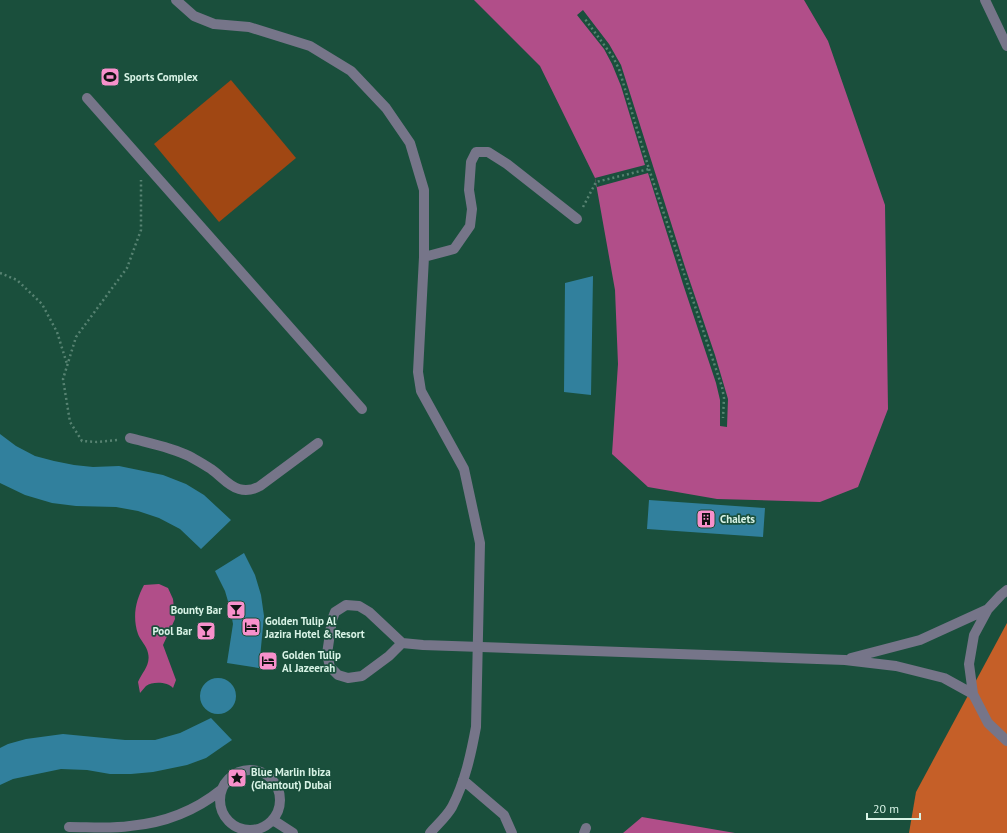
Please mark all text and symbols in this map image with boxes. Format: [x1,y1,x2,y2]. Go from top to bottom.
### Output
sports icon: Sports Complex [99,66,121,88]
place label: Sports Complex [124,70,198,84]
building icon: Chalets [695,508,717,530]
place label: Chalets [720,512,755,526]
bar icon: Bounty Bar [225,599,247,621]
place label: Bounty Bar [171,603,222,617]
place label: Golden Tulip Al Jazira Hotel & Resort [264,614,365,641]
hotel icon: Golden Tulip Al Jazira Hotel & Resort [240,616,262,638]
bar icon: Pool Bar [195,620,217,642]
place label: Pool Bar [152,624,192,638]
place label: Golden Tulip Al Jazeerah [282,648,341,675]
hotel icon: Golden Tulip Al Jazeerah [257,650,279,672]
place label: Blue Marlin Ibiza (Ghantout) Dubai [251,765,332,792]
place icon: Blue Marlin Ibiza (Ghantout) Dubai [226,767,248,789]
scale bar [867,795,920,821]
text: 20 m [873,801,899,816]

